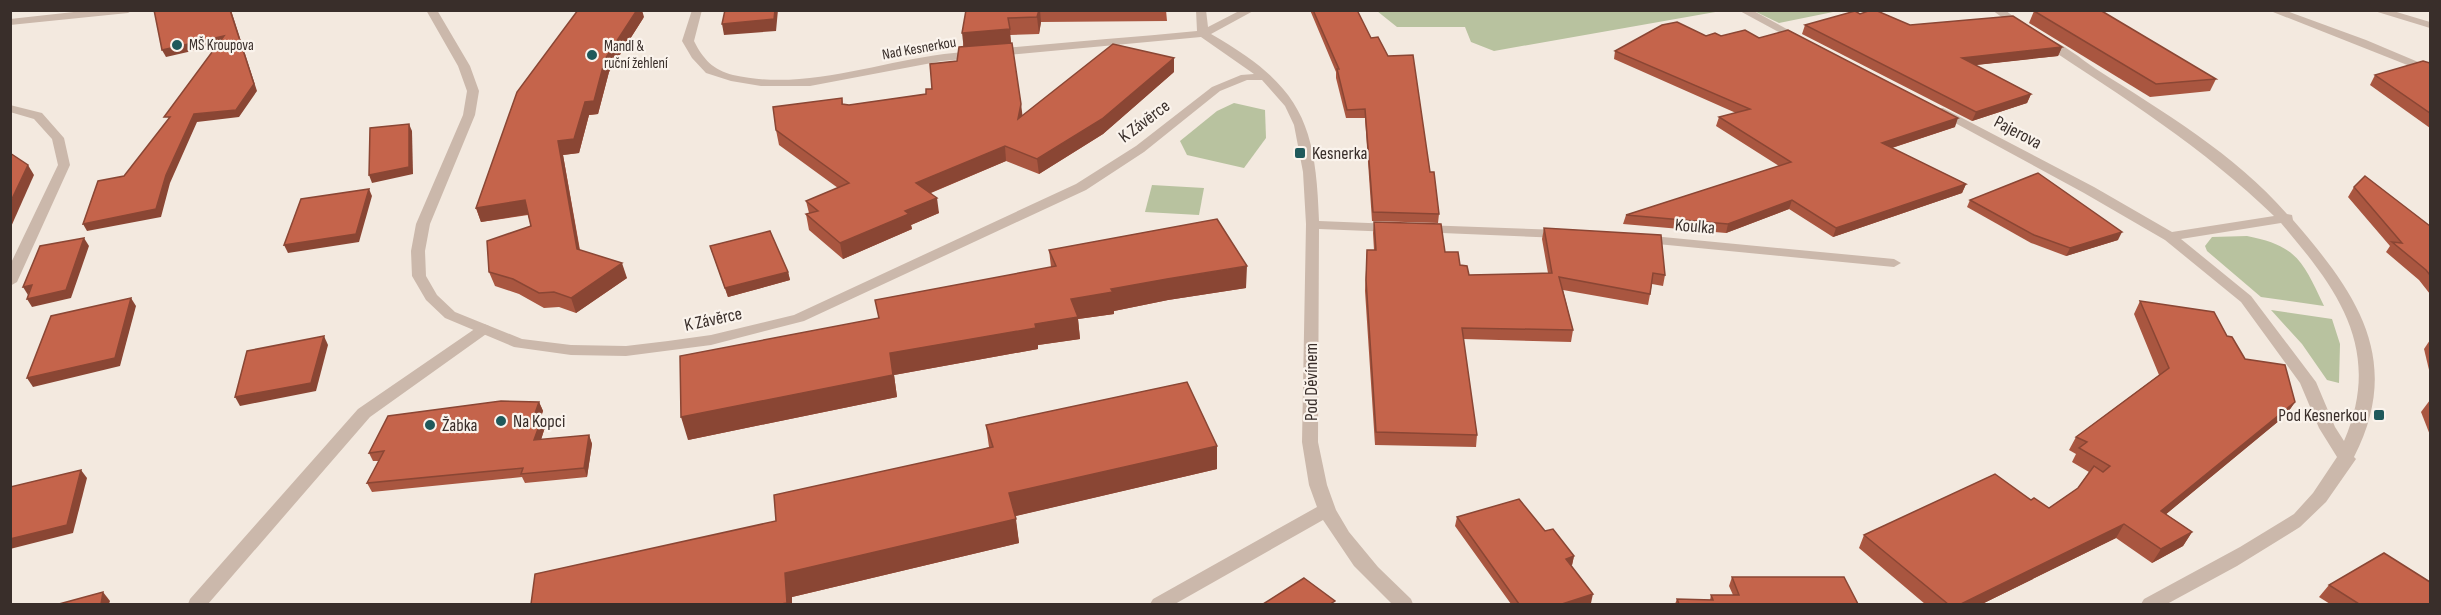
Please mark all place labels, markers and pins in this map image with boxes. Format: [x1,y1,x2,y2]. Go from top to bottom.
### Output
place label: MŠ Kroupova [189,36,254,55]
place label: Mandl & ruční žehlení [604,37,668,73]
marker: MŠ Kroupova [170,38,184,52]
marker: Mandl & ruční žehlení [585,48,599,62]
place label: Kesnerka [1312,143,1368,164]
marker: Kesnerka [1293,146,1307,160]
place label: Pod Kesnerkou [2278,405,2367,426]
marker: Pod Kesnerkou [2372,408,2386,422]
place label: Na Kopci [513,411,565,432]
marker: Na Kopci [494,414,508,428]
place label: Žabka [442,415,478,436]
marker: Žabka [423,418,437,432]

